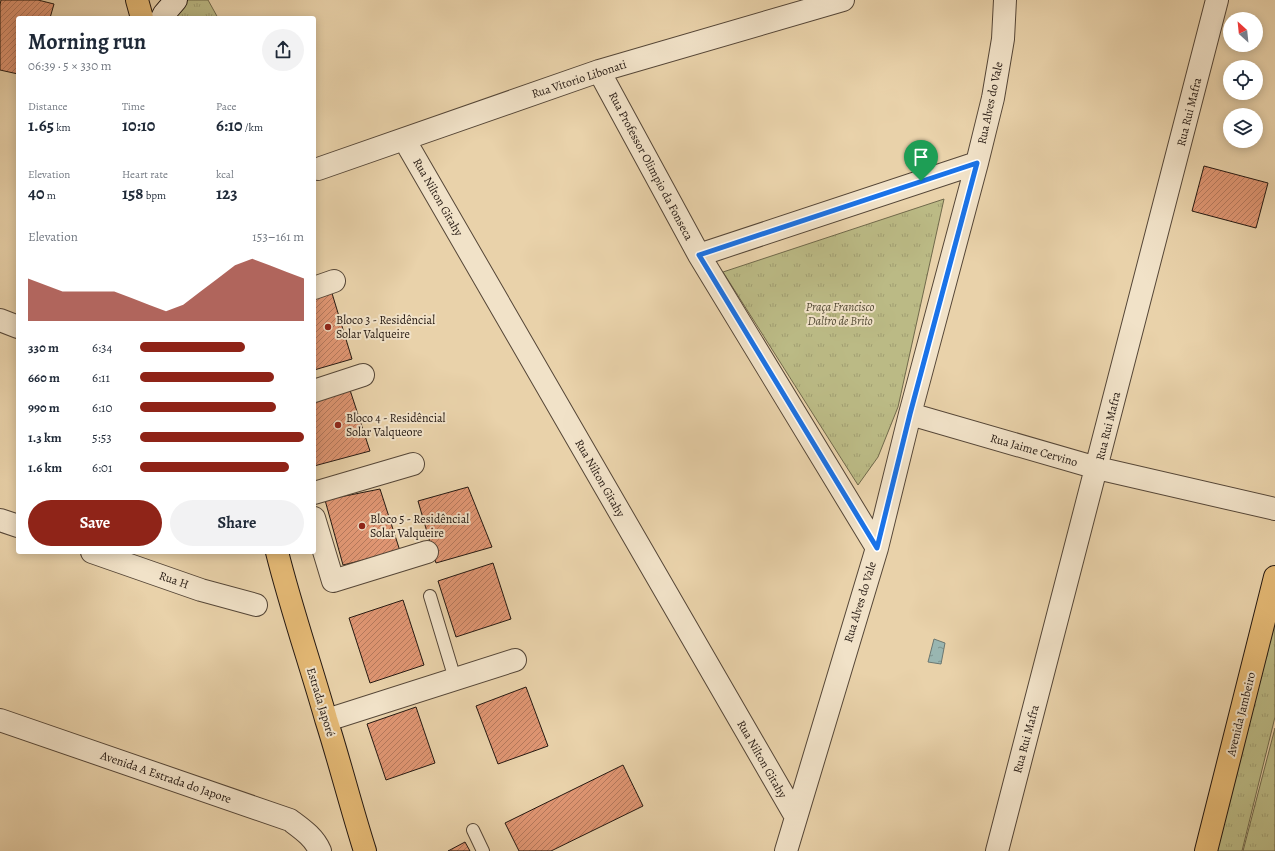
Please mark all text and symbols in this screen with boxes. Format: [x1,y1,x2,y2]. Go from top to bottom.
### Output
north arrow [1223,12,1263,52]
map controls [1223,12,1263,148]
text: Morning run [28,27,146,57]
button: share [262,29,304,71]
street label: Rua Vitorio Libonati [529,56,629,102]
text: 06:39 · 5 × 330 m [28,57,112,74]
street label: Rua Alves do Vale [973,60,1007,146]
button: locate [1223,60,1263,100]
street label: Rua Rui Mafra [1173,76,1205,148]
street label: Rua Professor Olimpio da Fonseca [605,89,697,243]
text: Distance [28,99,67,114]
text: Time [122,99,145,114]
text: Pace [216,99,236,114]
button: layers [1223,108,1263,148]
text: 1.65 [28,114,54,137]
text: 10:10 [122,114,155,137]
text: 6:10 [216,114,243,137]
text: km [54,120,71,135]
text: /km [243,120,263,135]
pin [904,140,938,181]
icon: arrive [910,146,932,168]
street label: Rua Nilton Gitahy [409,155,467,239]
text: Elevation [28,167,70,182]
text: Heart rate [122,167,168,182]
text: kcal [216,167,234,182]
text: 40 [28,182,45,205]
text: 158 [122,182,144,205]
text: 123 [216,182,238,205]
text: m [45,188,56,203]
text: bpm [144,188,166,203]
text: Elevation [28,228,78,245]
text: 153–161 m [252,228,304,245]
park label: Praça Francisco Daltro de Brito [806,299,874,329]
place label: Bloco 3 - Residêncial Solar Valqueire [336,312,435,342]
marker: Bloco 3 - Residêncial Solar Valqueire [323,322,333,332]
text: 330 m [28,339,59,356]
text: 6:34 [92,339,112,356]
text: 660 m [28,369,60,386]
text: 6:11 [92,369,110,386]
street label: Rua Rui Mafra [1092,390,1124,462]
text: 990 m [28,399,60,416]
text: 6:10 [92,399,112,416]
place label: Bloco 4 - Residêncial Solar Valqueore [346,410,446,440]
marker: Bloco 4 - Residêncial Solar Valqueore [333,420,343,430]
text: 1.3 km [28,429,62,446]
text: 5:53 [92,429,112,446]
street label: Rua Jaime Cervino [988,430,1080,470]
street label: Rua Nilton Gitahy [571,436,629,520]
text: 1.6 km [28,459,62,476]
text: 6:01 [92,459,112,476]
button: Save [28,500,162,546]
button: Share [170,500,304,546]
place label: Bloco 5 - Residêncial Solar Valqueire [370,511,469,541]
marker: Bloco 5 - Residêncial Solar Valqueire [357,521,367,531]
street label: Rua Alves do Vale [840,560,880,644]
street label: Rua H [157,567,191,593]
street label: Estrada Japoré [303,665,339,739]
street label: Avenida Jambeiro [1223,670,1259,759]
street label: Rua Rui Mafra [1009,703,1043,775]
street label: Rua Nilton Gitahy [733,717,791,801]
street label: Avenida A Estrada do Japore [97,747,234,807]

